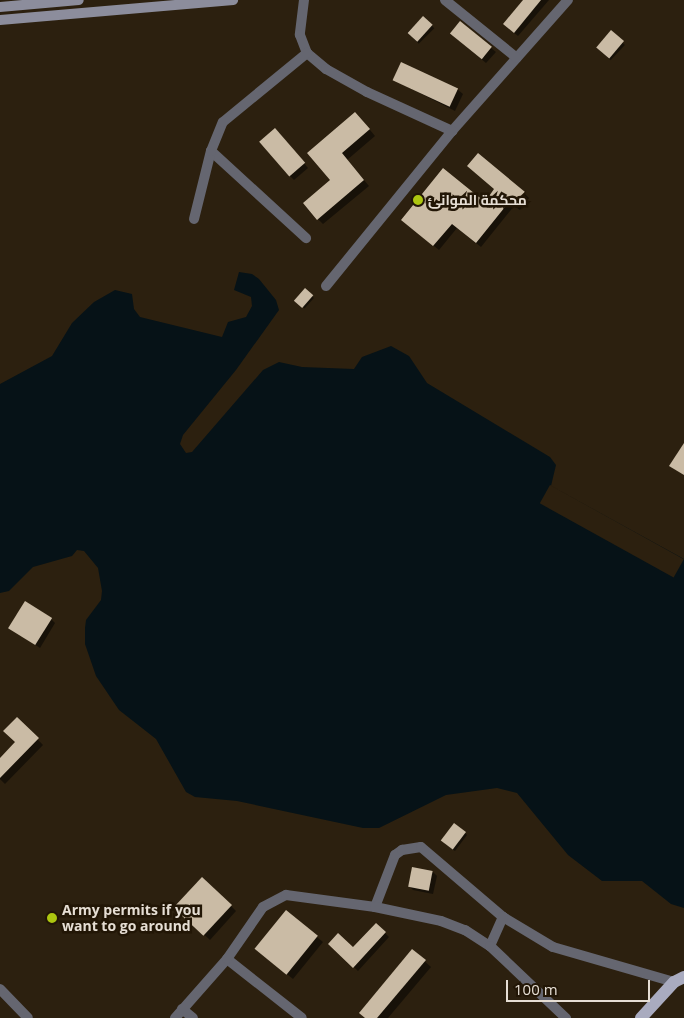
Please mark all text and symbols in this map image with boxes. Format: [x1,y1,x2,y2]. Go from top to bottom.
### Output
place label: محكمة الموانئ [428,192,527,208]
marker: محكمة الموانئ [412,194,424,206]
place label: Army permits if you want to go around [62,902,201,934]
marker: Army permits if you want to go around [46,912,58,924]
scale bar [509,970,653,1002]
text: 100 m [514,979,558,999]

